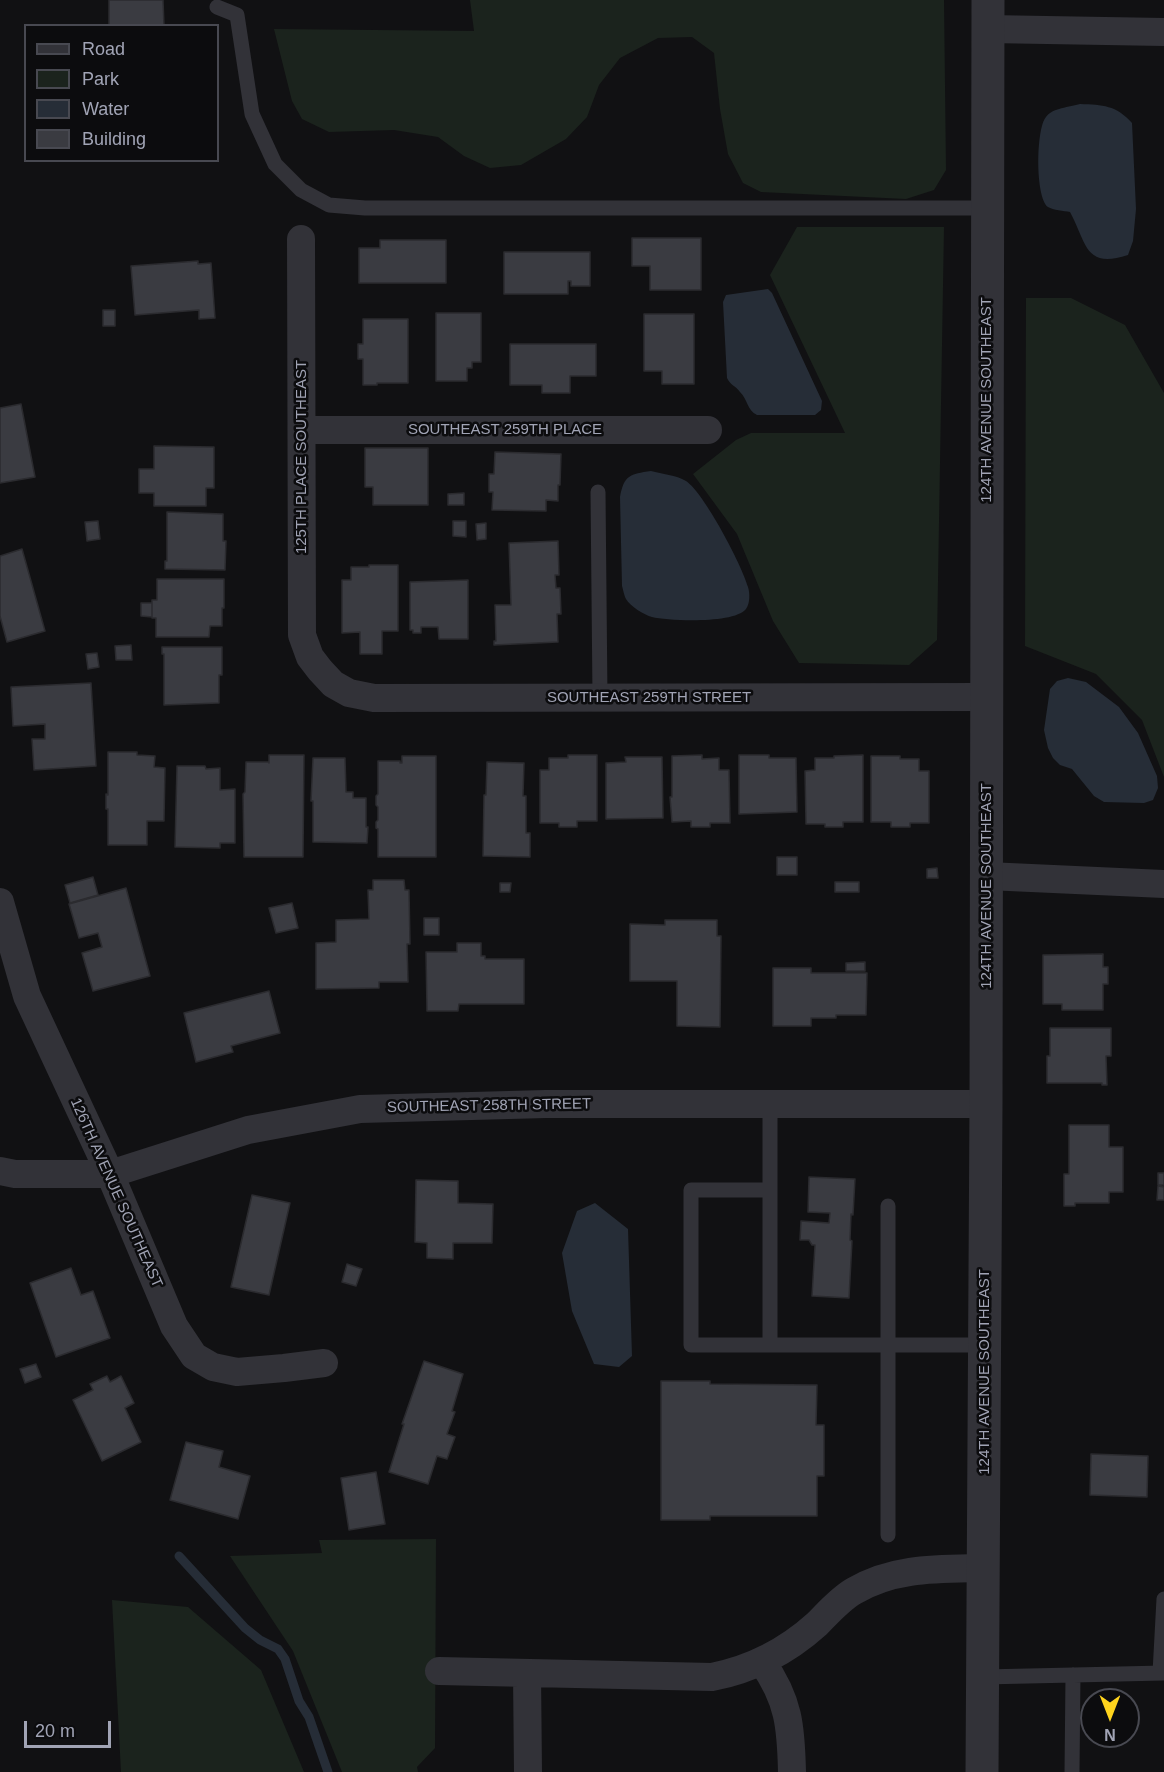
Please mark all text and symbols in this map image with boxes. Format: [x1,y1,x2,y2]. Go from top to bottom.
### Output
legend [24,24,219,162]
text: Road [82,39,125,59]
text: Park [82,69,119,89]
text: Water [82,99,129,119]
text: Building [82,129,146,149]
street label: 124TH AVENUE SOUTHEAST [978,297,996,503]
street label: 125TH PLACE SOUTHEAST [293,360,311,554]
street label: SOUTHEAST 259TH PLACE [408,421,602,439]
street label: SOUTHEAST 259TH STREET [547,689,751,707]
street label: 124TH AVENUE SOUTHEAST [978,783,996,989]
street label: 126TH AVENUE SOUTHEAST [66,1095,166,1291]
street label: SOUTHEAST 258TH STREET [387,1095,591,1117]
street label: 124TH AVENUE SOUTHEAST [976,1269,994,1475]
north arrow [1080,1688,1140,1748]
scale bar [27,1709,114,1747]
text: 20 m [35,1721,75,1741]
text: N [1104,1726,1116,1743]

